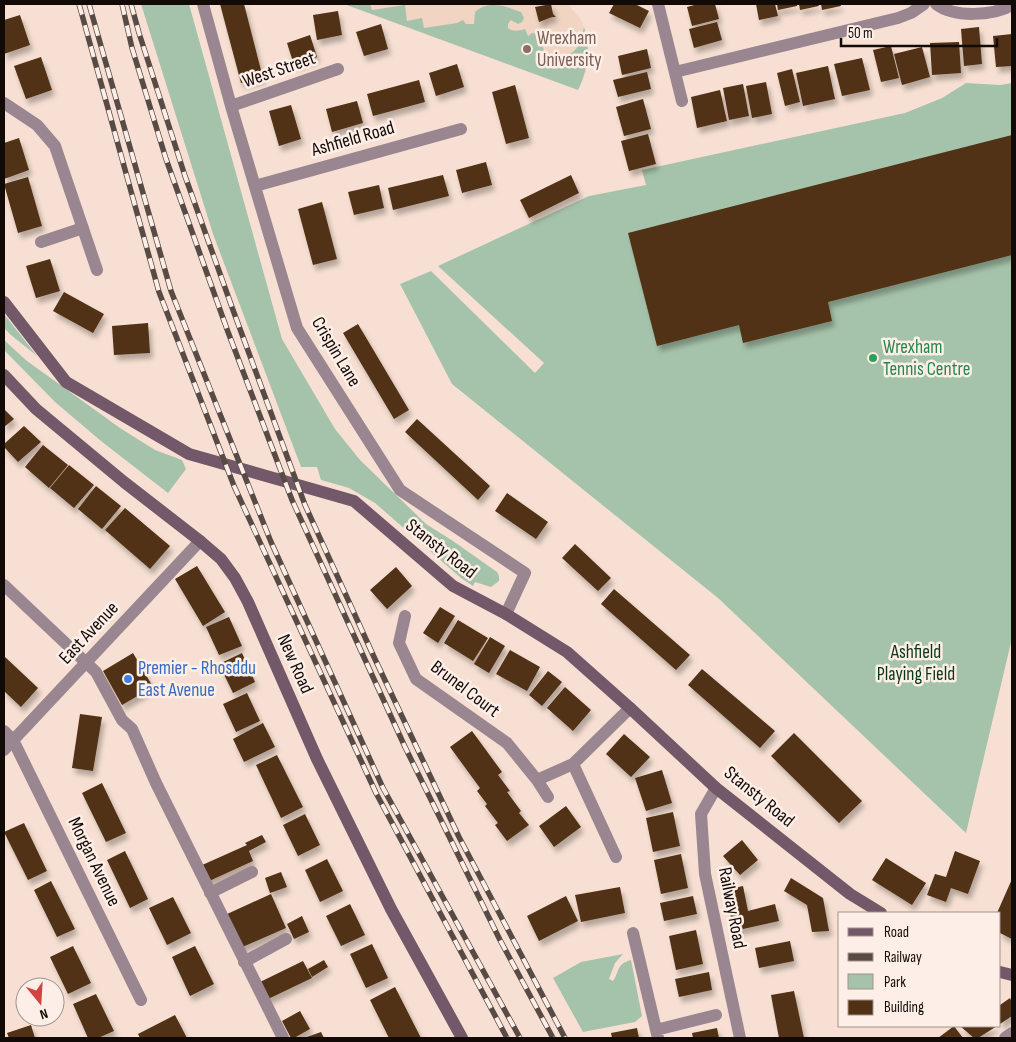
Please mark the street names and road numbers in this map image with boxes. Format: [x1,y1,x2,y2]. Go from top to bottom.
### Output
street label: West Street [240,47,319,93]
street label: Ashfield Road [308,116,397,162]
street label: Crispin Lane [306,313,366,391]
street label: Stansty Road [401,514,481,584]
street label: East Avenue [54,597,124,669]
street label: New Road [272,631,318,697]
street label: Brunel Court [426,656,504,723]
street label: Stansty Road [719,762,799,832]
street label: Morgan Avenue [63,814,125,910]
street label: Railway Road [713,865,751,951]

